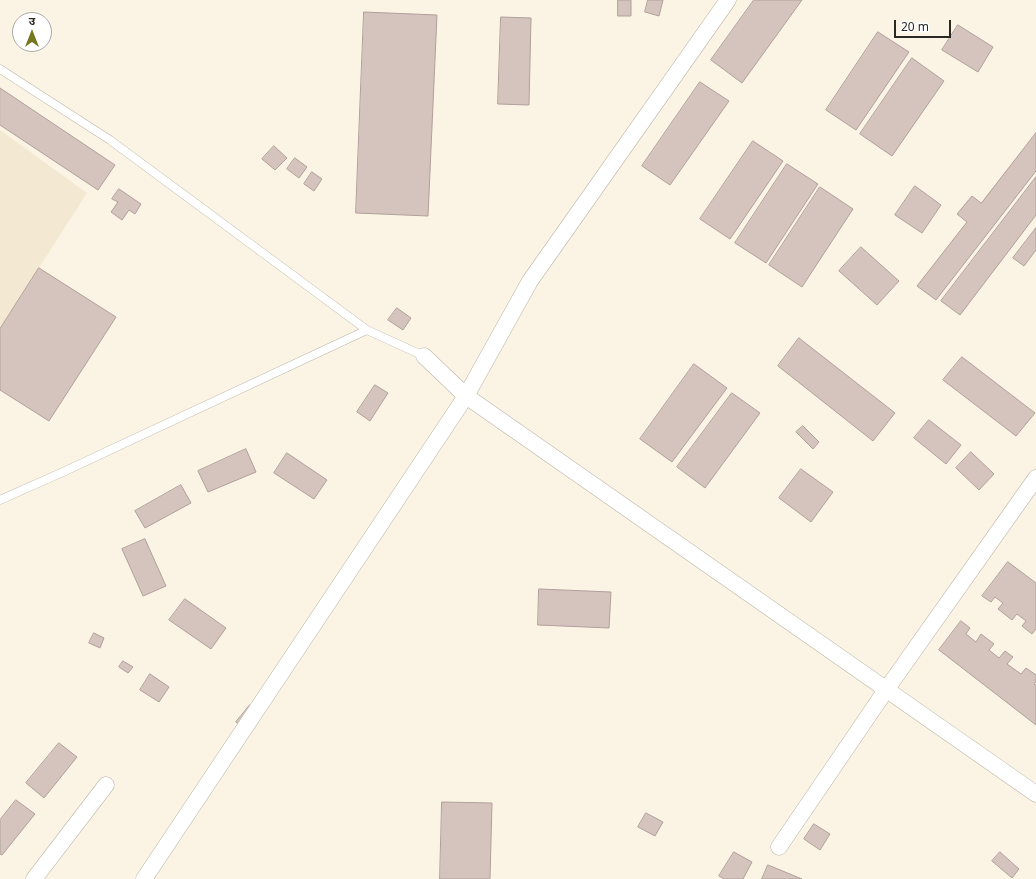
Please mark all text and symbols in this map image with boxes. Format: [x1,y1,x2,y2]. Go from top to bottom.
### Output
north arrow [12,12,52,52]
scale bar [896,12,953,38]
text: उ [29,13,35,28]
text: 20 m [901,18,929,35]

